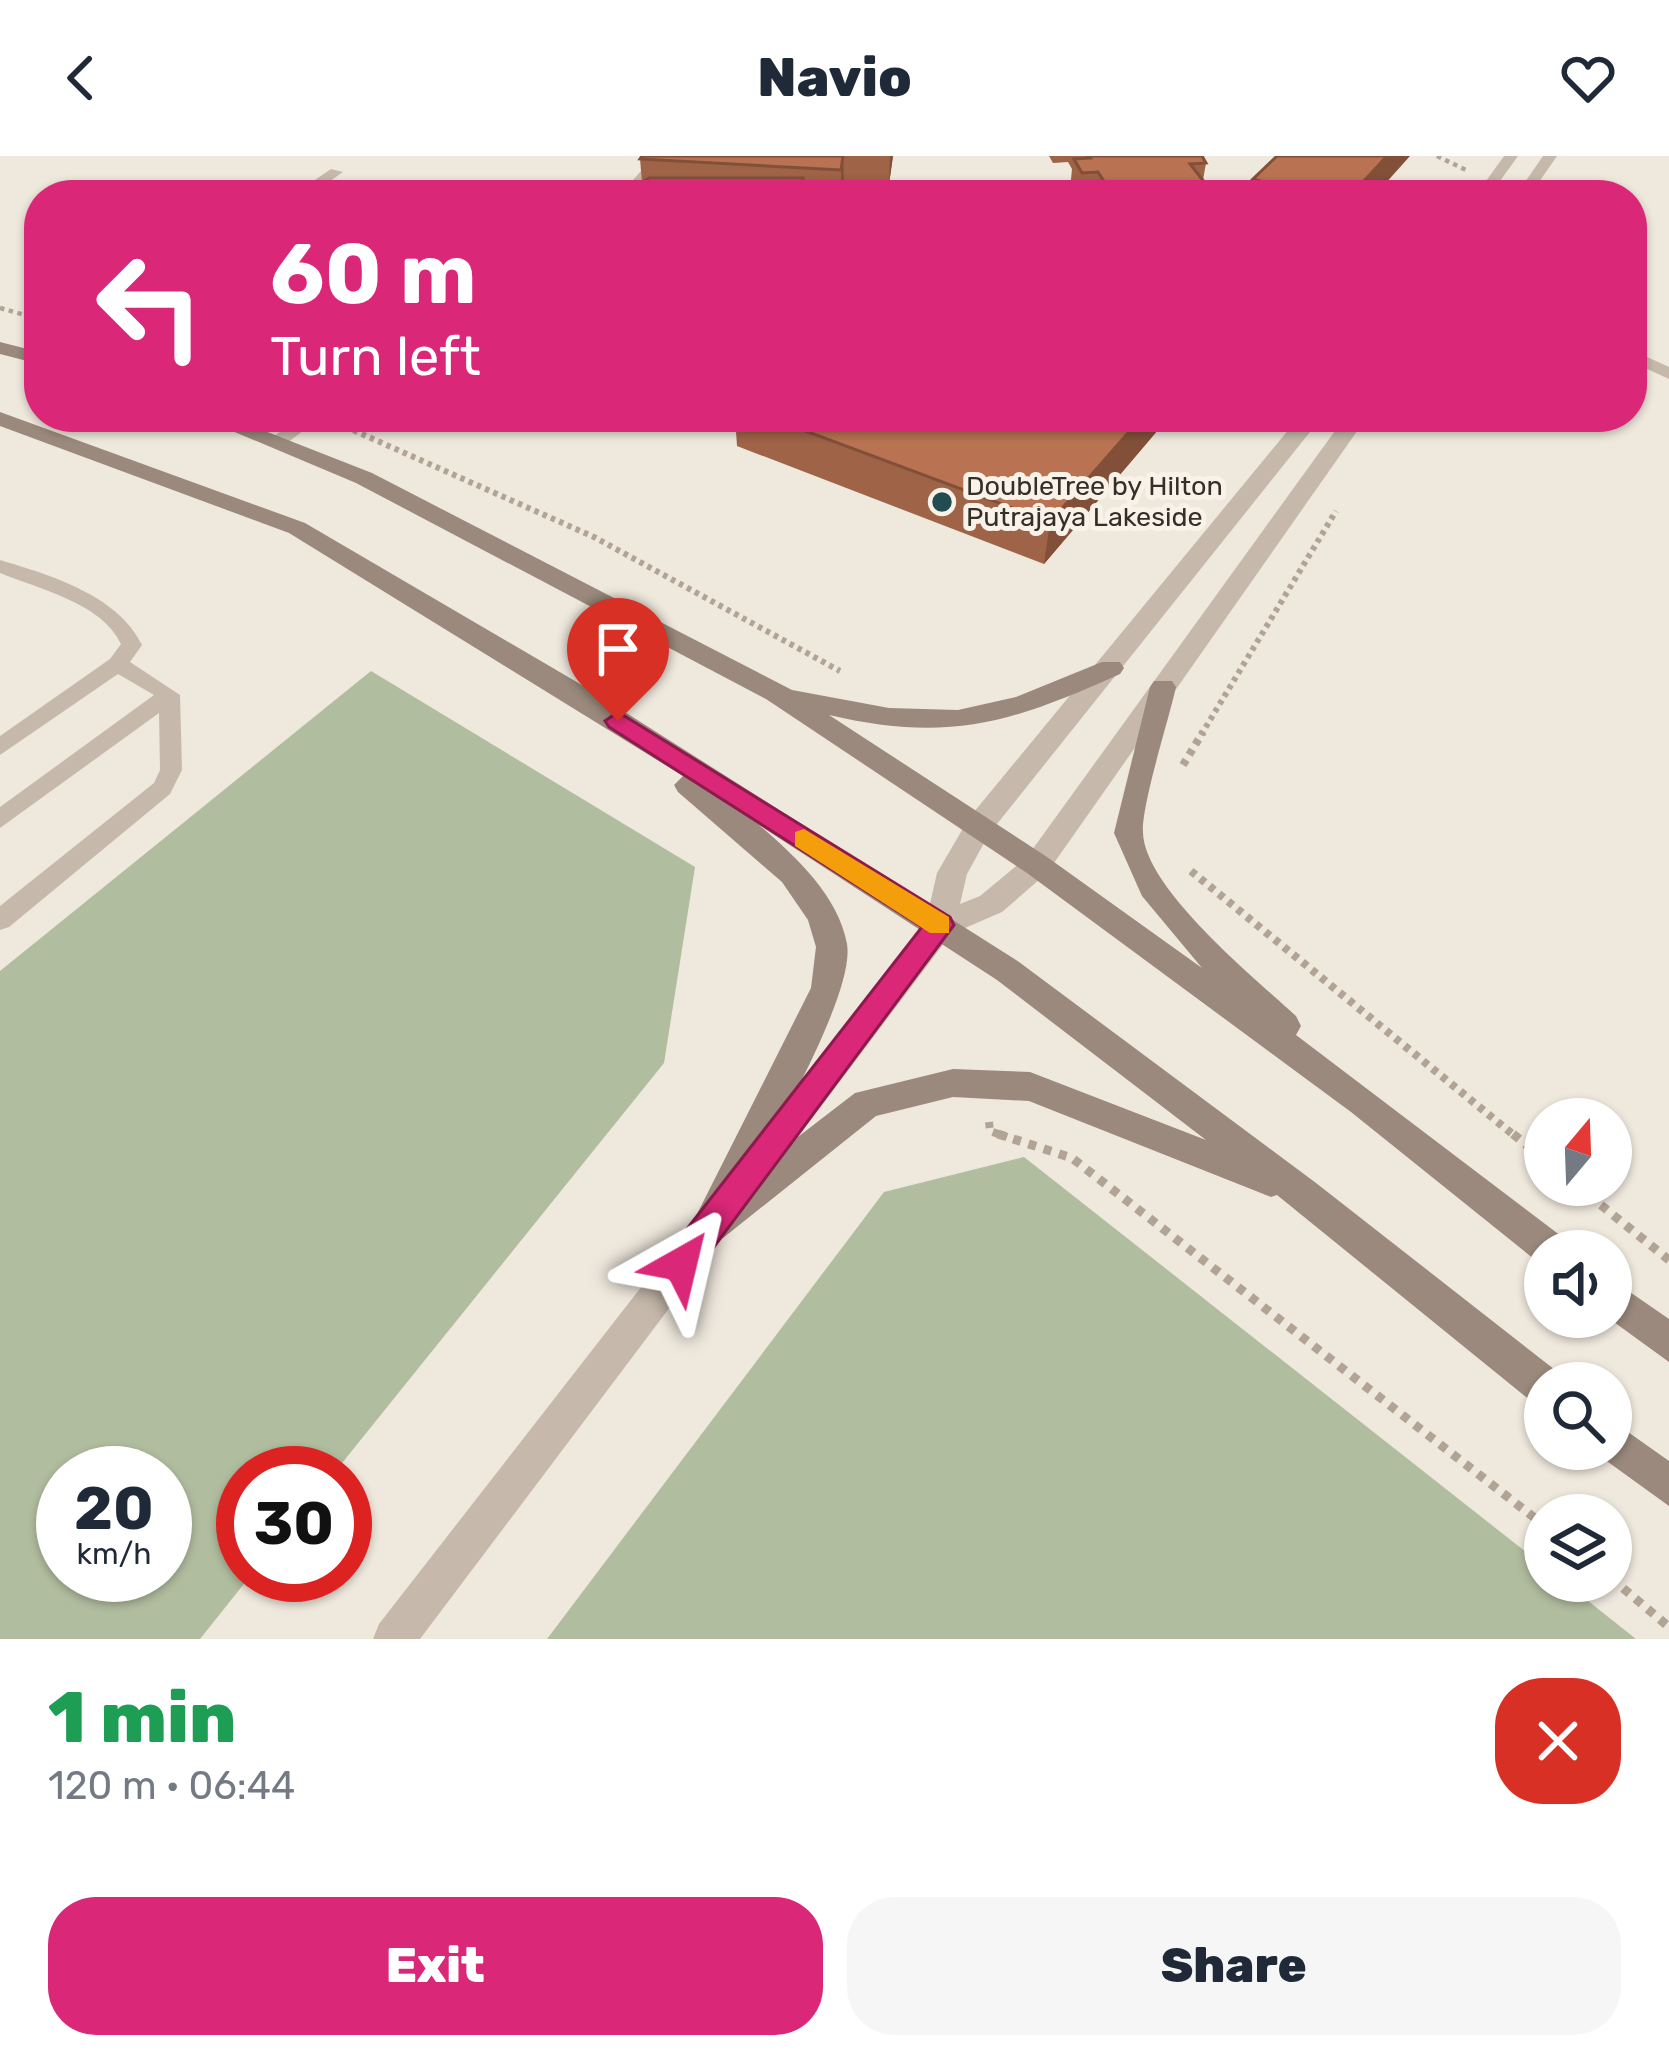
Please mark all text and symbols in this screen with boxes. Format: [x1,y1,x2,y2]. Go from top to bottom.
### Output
icon: back [48,45,114,111]
icon: heart [1555,45,1621,111]
text: Navio [757,46,912,110]
text: 60 m [270,224,477,324]
icon: left [72,228,228,384]
text: Turn left [270,325,481,389]
place label: DoubleTree by Hilton Putrajaya Lakeside [966,470,1223,533]
marker: DoubleTree by Hilton Putrajaya Lakeside [929,489,955,515]
pin [567,598,669,721]
icon: arrive [585,616,651,682]
north arrow [1524,1098,1632,1206]
map controls [1524,1098,1632,1602]
position arrow [618,1201,744,1327]
button: sound [1524,1230,1632,1338]
button: search [1524,1362,1632,1470]
speed limit sign: 30 [216,1446,372,1602]
text: 20 [74,1473,154,1544]
button: layers [1524,1494,1632,1602]
text: km/h [77,1536,151,1572]
text: 1 min [48,1675,236,1760]
button: close [1495,1678,1621,1804]
text: 120 m · 06:44 [48,1763,295,1809]
button: Exit [48,1897,823,2035]
button: Share [847,1897,1621,2035]

